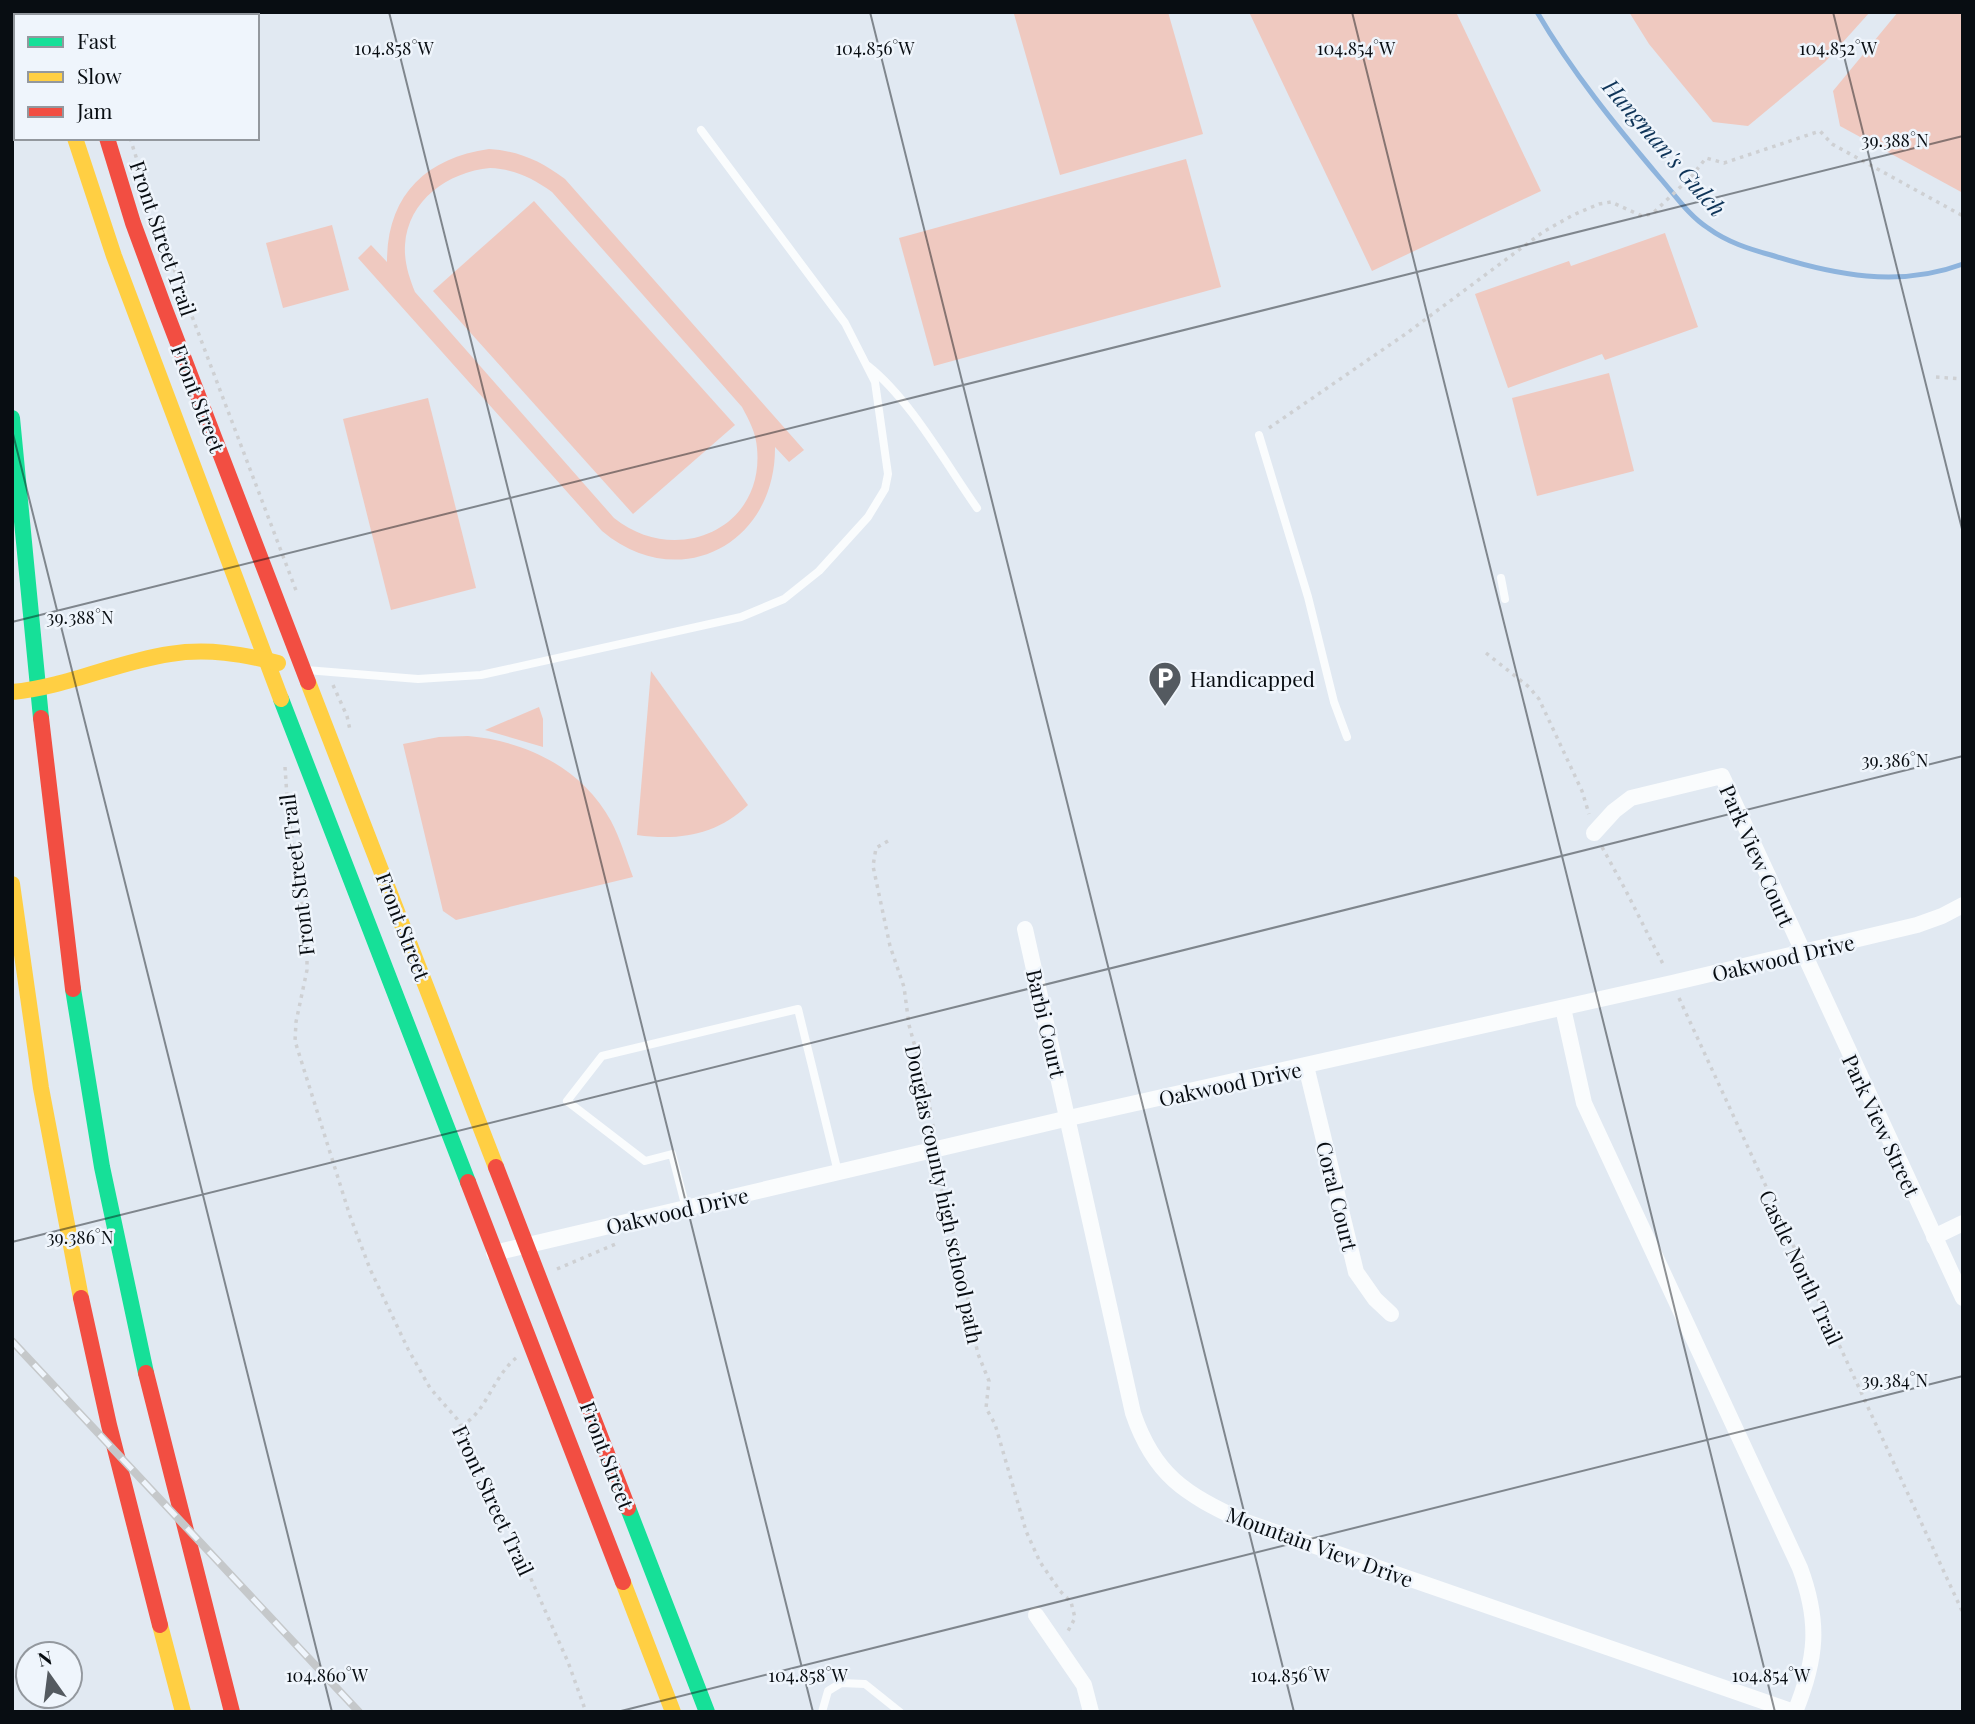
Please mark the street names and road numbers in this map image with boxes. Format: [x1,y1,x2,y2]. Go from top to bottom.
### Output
street label: Front Street Trail [124,156,204,320]
street label: Front Street [166,340,233,457]
street label: Park View Court [1714,780,1802,931]
street label: Front Street Trail [272,792,320,958]
street label: Front Street [371,868,438,985]
street label: Oakwood Drive [1709,927,1857,987]
street label: Barbi Court [1021,966,1073,1081]
street label: Douglas county high school path [900,1042,991,1347]
street label: Park View Street [1837,1049,1927,1201]
street label: Oakwood Drive [1156,1054,1304,1112]
street label: Coral Court [1311,1138,1365,1254]
street label: Oakwood Drive [603,1180,751,1240]
street label: Castle North Trail [1754,1185,1850,1349]
street label: Front Street [575,1397,642,1514]
street label: Front Street Trail [447,1420,541,1580]
street label: Mountain View Drive [1223,1499,1417,1593]

